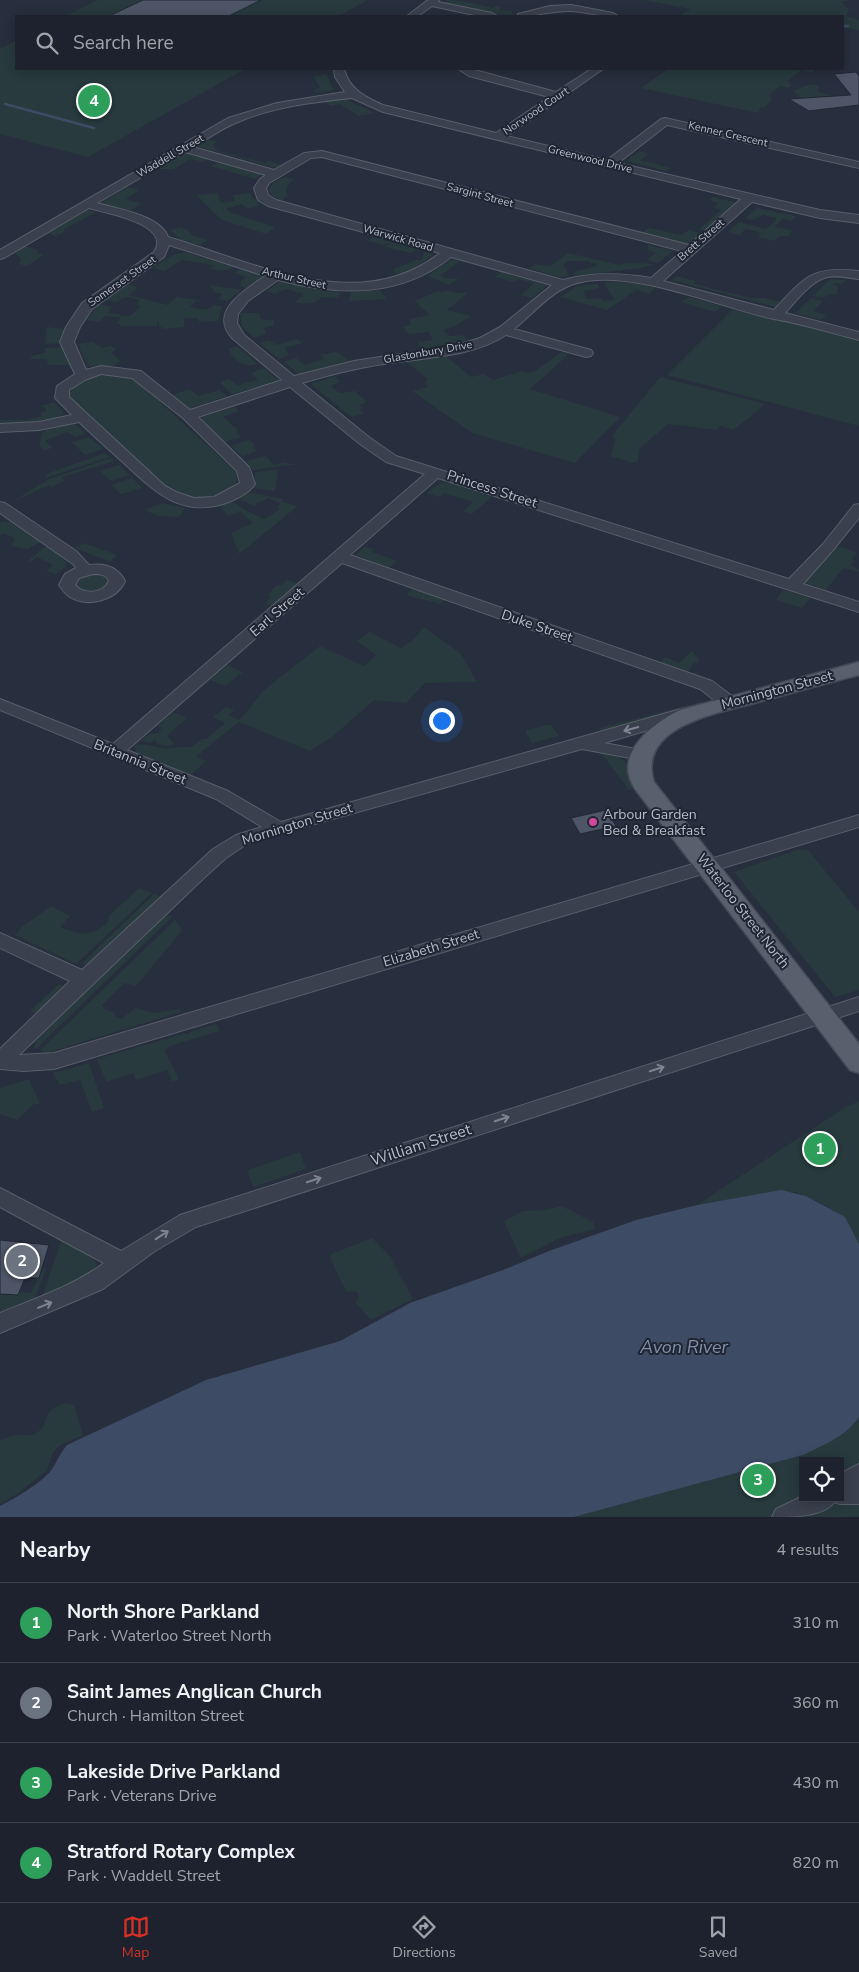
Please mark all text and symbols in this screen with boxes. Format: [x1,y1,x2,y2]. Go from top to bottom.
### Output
search box [15,15,844,70]
icon: search [33,29,61,57]
text: Search here [73,30,174,56]
pin: 4 [78,82,110,120]
street label: Norwood Court [500,83,572,139]
street label: Kenner Crescent [687,118,769,150]
street label: Waddell Street [134,131,207,181]
street label: Greenwood Drive [546,141,634,177]
street label: Sargint Street [445,179,515,211]
street label: Brett Street [674,215,728,265]
street label: Warwick Road [361,221,435,255]
street label: Somerset Street [85,252,159,310]
street label: Arthur Street [261,263,328,293]
street label: Glastonbury Drive [382,337,474,367]
street label: Princess Street [444,465,540,513]
street label: Earl Street [246,583,308,641]
street label: Duke Street [499,605,575,647]
street label: Mornington Street [719,666,835,714]
your location [429,708,455,734]
one-way arrow [623,725,639,735]
street label: Britannia Street [91,735,189,789]
street label: Mornington Street [239,798,355,850]
place label: Arbour Garden Bed & Breakfast [603,805,705,840]
marker: Arbour Garden Bed & Breakfast [587,816,599,828]
street label: Waterloo Street North [692,850,794,972]
street label: Elizabeth Street [381,924,482,972]
one-way arrow [649,1064,664,1073]
one-way arrow [494,1113,510,1123]
street label: William Street [368,1118,474,1172]
pin: 1 [804,1130,836,1168]
one-way arrow [306,1174,322,1184]
one-way arrow [155,1230,169,1240]
pin: 2 [6,1242,38,1280]
one-way arrow [37,1299,52,1309]
water label: Avon River [639,1335,729,1359]
map controls [799,1457,844,1502]
button: locate [799,1457,844,1502]
pin: 3 [742,1461,774,1499]
text: Nearby [20,1536,90,1564]
text: 4 results [777,1539,839,1561]
text: North Shore Parkland [67,1599,259,1625]
text: 1 [31,1612,41,1634]
text: 310 m [792,1612,839,1634]
text: Park · Waterloo Street North [67,1625,272,1647]
text: Saint James Anglican Church [67,1679,322,1705]
text: 2 [31,1692,41,1714]
text: 360 m [792,1692,839,1714]
text: Church · Hamilton Street [67,1705,244,1727]
text: Lakeside Drive Parkland [67,1759,280,1785]
text: 3 [31,1772,41,1794]
text: 430 m [792,1772,839,1794]
text: Park · Veterans Drive [67,1785,216,1807]
text: Stratford Rotary Complex [67,1839,295,1865]
text: 4 [31,1852,41,1874]
text: 820 m [792,1852,839,1874]
text: Park · Waddell Street [67,1865,220,1887]
tab: Map [122,1913,150,1962]
tab: Directions [393,1913,456,1962]
tab: Saved [699,1913,737,1962]

